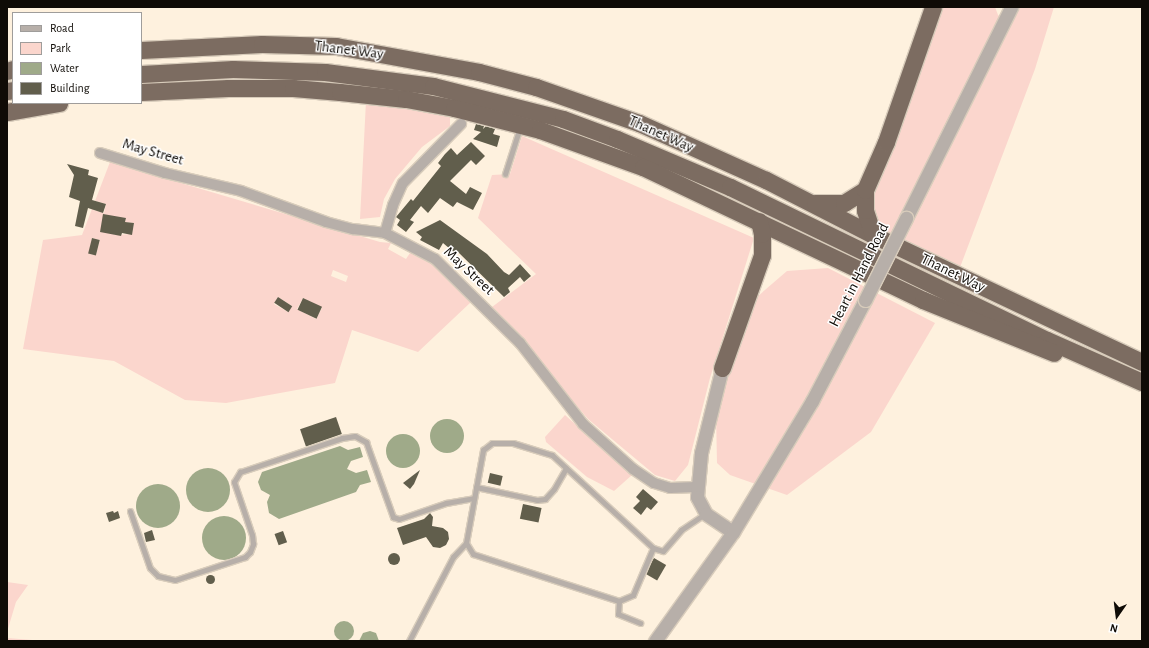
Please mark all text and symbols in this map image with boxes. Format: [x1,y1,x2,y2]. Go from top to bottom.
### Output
legend [12,12,142,104]
text: Road [50,22,74,34]
street label: Thanet Way [313,37,385,63]
text: Park [50,42,71,54]
text: Water [50,62,79,74]
text: Building [50,82,90,94]
street label: Thanet Way [626,112,696,156]
street label: May Street [120,135,186,169]
street label: Heart in Hand Road [825,220,893,330]
street label: May Street [440,243,498,299]
street label: Thanet Way [918,250,988,296]
north arrow [1097,596,1137,636]
text: N [1109,622,1119,634]

